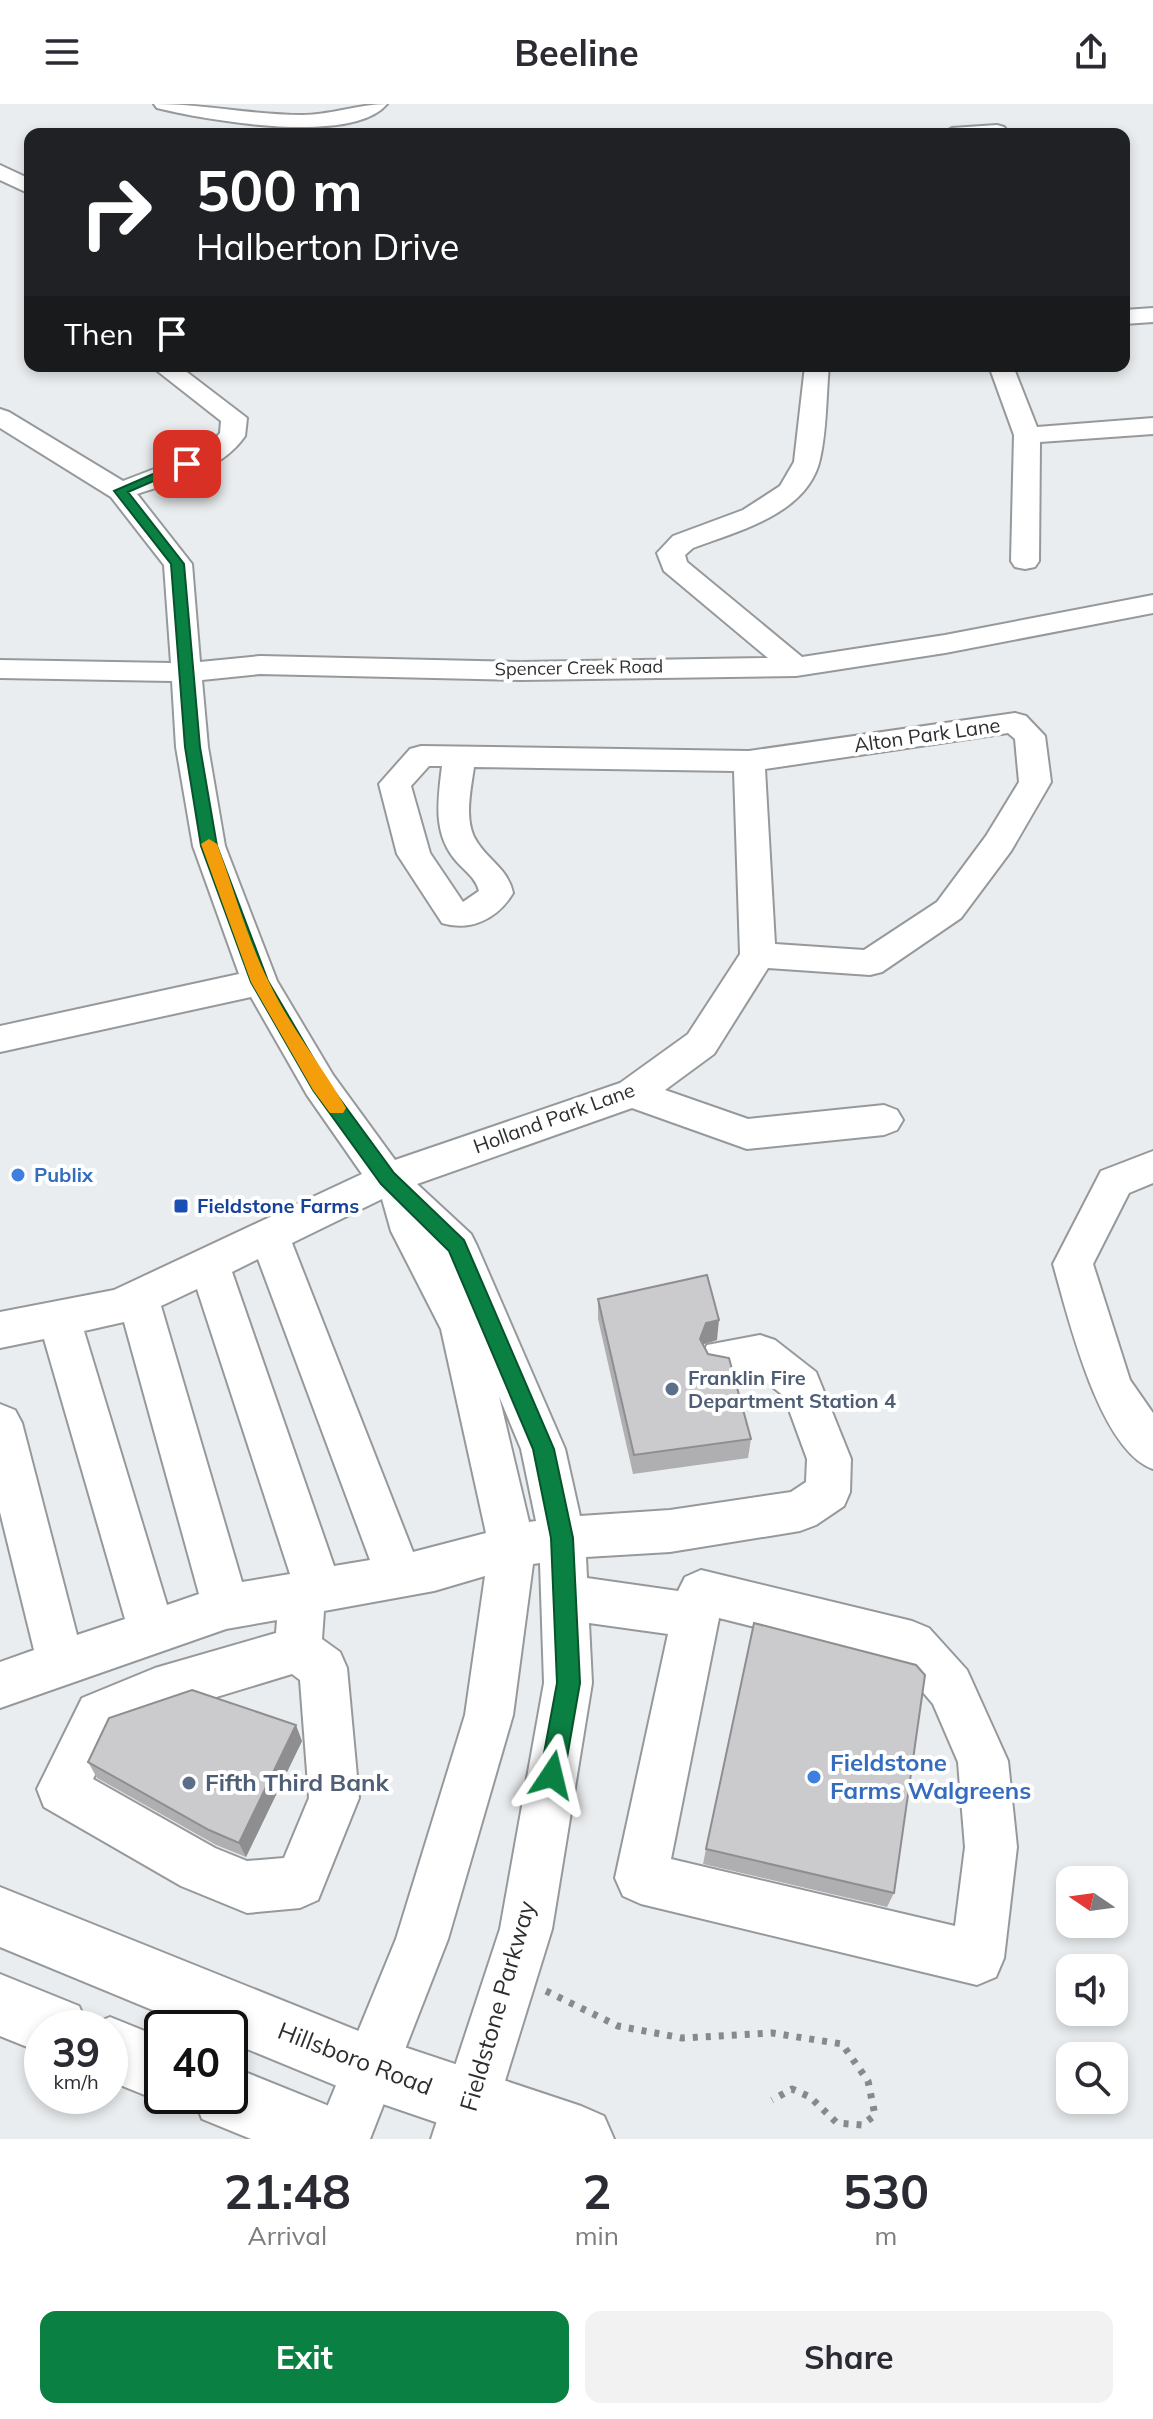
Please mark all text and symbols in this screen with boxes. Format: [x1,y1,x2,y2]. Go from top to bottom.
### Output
icon: menu [40,30,84,74]
text: Beeline [514,30,639,75]
icon: share [1069,30,1113,74]
text: 500 m [196,155,363,225]
icon: right [64,160,168,264]
text: Halberton Drive [196,224,459,269]
icon: arrive [150,312,194,356]
text: Then [64,315,134,353]
pin [153,430,221,498]
icon: arrive [165,442,209,486]
street label: Spencer Creek Road [495,655,663,680]
street label: Alton Park Lane [852,712,1002,757]
street label: Holland Park Lane [470,1077,638,1158]
place label: Publix [34,1162,94,1187]
marker: Publix [9,1166,27,1184]
place label: Fieldstone Farms [197,1193,359,1218]
marker: Fieldstone Farms [172,1197,190,1215]
place label: Franklin Fire Department Station 4 [688,1365,896,1413]
marker: Franklin Fire Department Station 4 [663,1380,681,1398]
position arrow [510,1733,594,1817]
place label: Fieldstone Farms Walgreens [830,1747,1031,1805]
place label: Fifth Third Bank [205,1767,389,1797]
marker: Fieldstone Farms Walgreens [805,1768,823,1786]
marker: Fifth Third Bank [180,1774,198,1792]
north arrow [1056,1866,1128,1938]
map controls [1056,1866,1128,2114]
street label: Fieldstone Parkway [453,1897,541,2114]
button: sound [1056,1954,1128,2026]
speed limit sign: 40 [144,2010,248,2114]
street label: Hillsboro Road [274,2015,437,2101]
text: 39 [52,2027,100,2077]
button: search [1056,2042,1128,2114]
text: km/h [53,2069,99,2094]
text: 21:48 [224,2161,351,2221]
text: 2 [582,2161,611,2221]
text: 530 [843,2161,929,2221]
text: Arrival [248,2219,327,2252]
text: min [575,2219,619,2252]
text: m [875,2219,897,2252]
button: Exit [40,2311,569,2403]
button: Share [585,2311,1113,2403]

